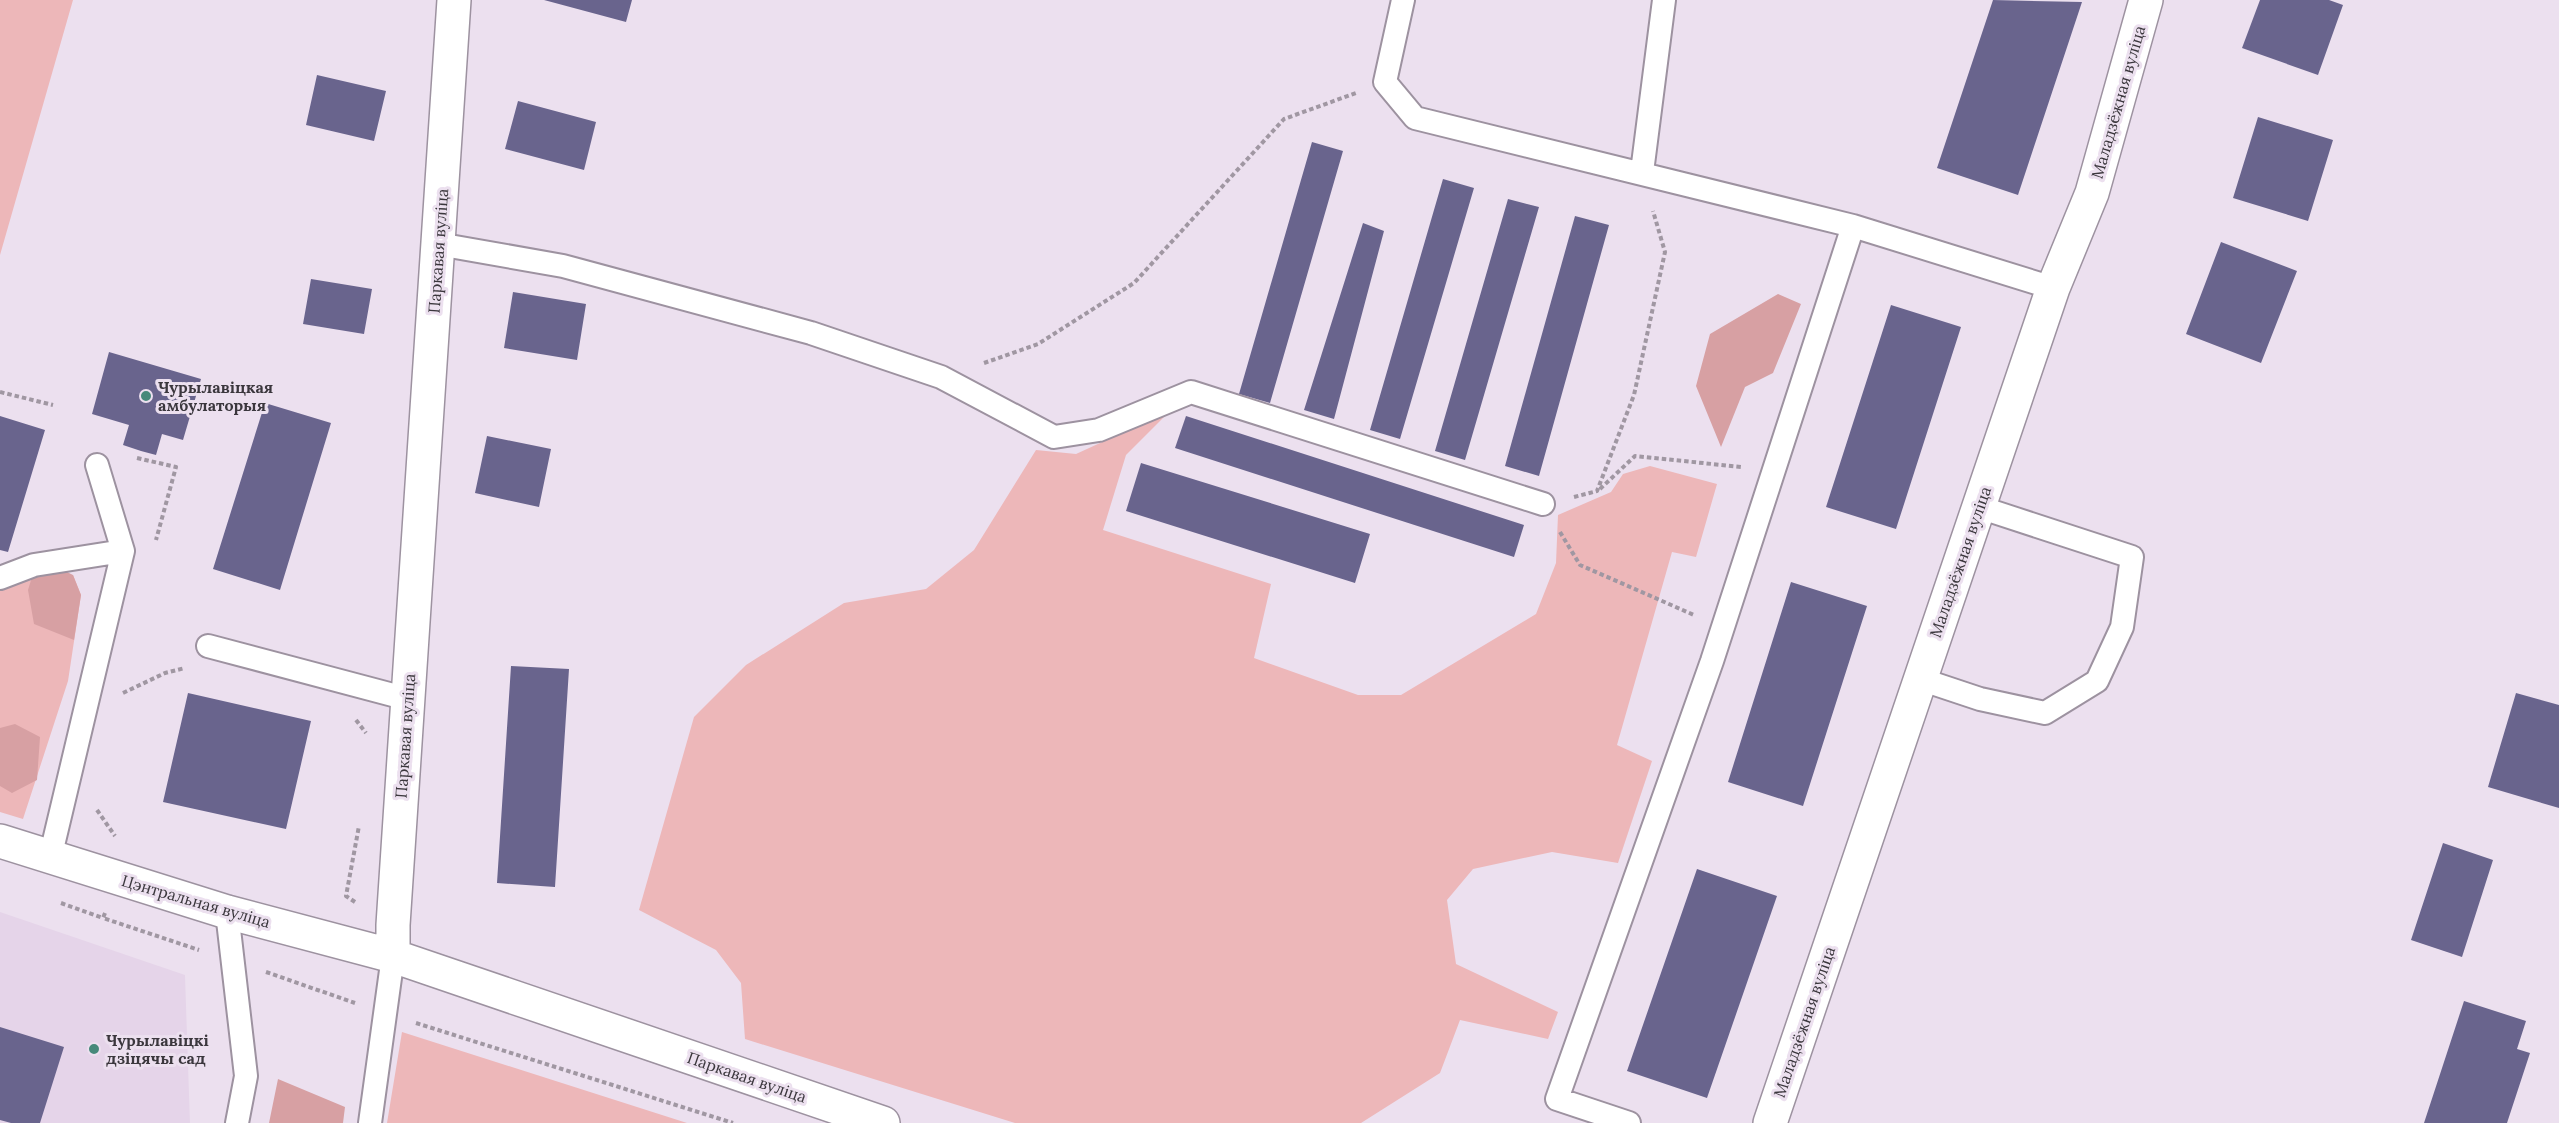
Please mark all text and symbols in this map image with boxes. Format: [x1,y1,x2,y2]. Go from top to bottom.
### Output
street label: Маладзёжная вуліца [2087,23,2149,181]
street label: Паркавая вуліца [424,188,452,314]
place label: Чурылавіцкая амбулаторыя [158,377,273,415]
marker: Чурылавіцкая амбулаторыя [139,389,153,403]
street label: Маладзёжная вуліца [1925,484,1995,640]
street label: Паркавая вуліца [391,673,419,799]
street label: Цэнтральная вуліца [119,870,273,932]
street label: Маладзёжная вуліца [1769,944,1839,1100]
place label: Чурылавіцкі дзіцячы сад [106,1030,209,1068]
marker: Чурылавіцкі дзіцячы сад [87,1042,101,1056]
street label: Паркавая вуліца [685,1047,809,1107]

